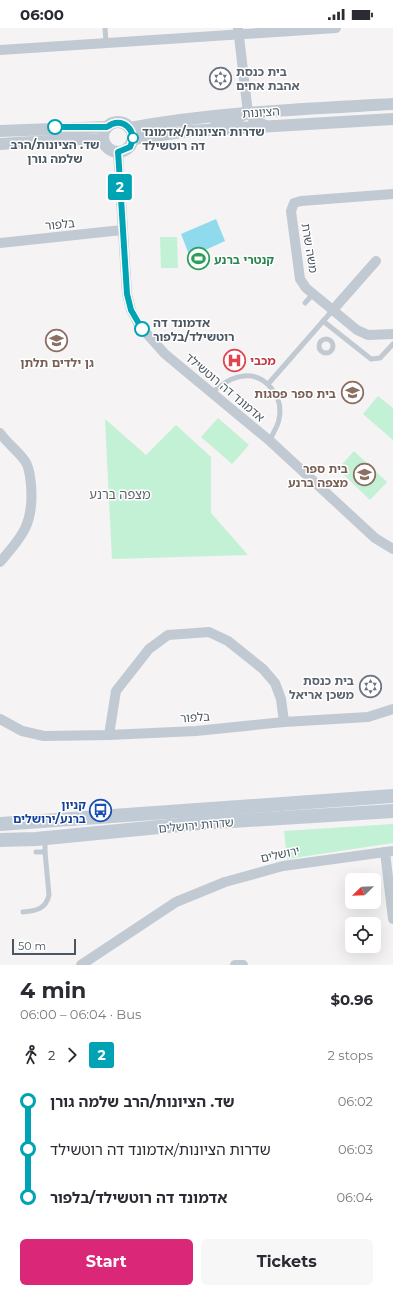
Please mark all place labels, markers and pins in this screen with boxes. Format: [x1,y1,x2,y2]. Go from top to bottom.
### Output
place label: בית כנסת אהבת אחים [236,64,300,93]
synagogue icon: בית כנסת אהבת אחים [207,65,233,91]
marker: שד. הציונות/הרב שלמה גורן [47,119,63,135]
place label: שדרות הציונות/אדמונד דה רוטשילד [142,124,265,153]
marker: שדרות הציונות/אדמונד דה רוטשילד [127,132,139,144]
place label: שד. הציונות/הרב שלמה גורן [11,137,99,166]
sports icon: קנטרי ברנע [186,246,212,272]
place label: קנטרי ברנע [214,252,274,267]
place label: אדמונד דה רוטשילד/בלפור [153,315,234,344]
marker: אדמונד דה רוטשילד/בלפור [134,321,150,337]
school or university icon: גן ילדים תלתן [44,328,70,354]
hospital icon: מכבי [222,347,248,373]
place label: מכבי [250,353,276,368]
place label: גן ילדים תלתן [20,355,94,370]
school or university icon: בית ספר פסגות [339,380,365,406]
place label: בית ספר פסגות [254,386,336,401]
place label: בית ספר מצפה ברנע [288,461,349,490]
school or university icon: בית ספר מצפה ברנע [351,462,377,488]
place label: בית כנסת משכן אריאל [289,673,355,702]
synagogue icon: בית כנסת משכן אריאל [357,674,383,700]
place label: קניון ברנע/ירושלים [13,797,86,826]
bus stop icon: קניון ברנע/ירושלים [88,798,114,824]

